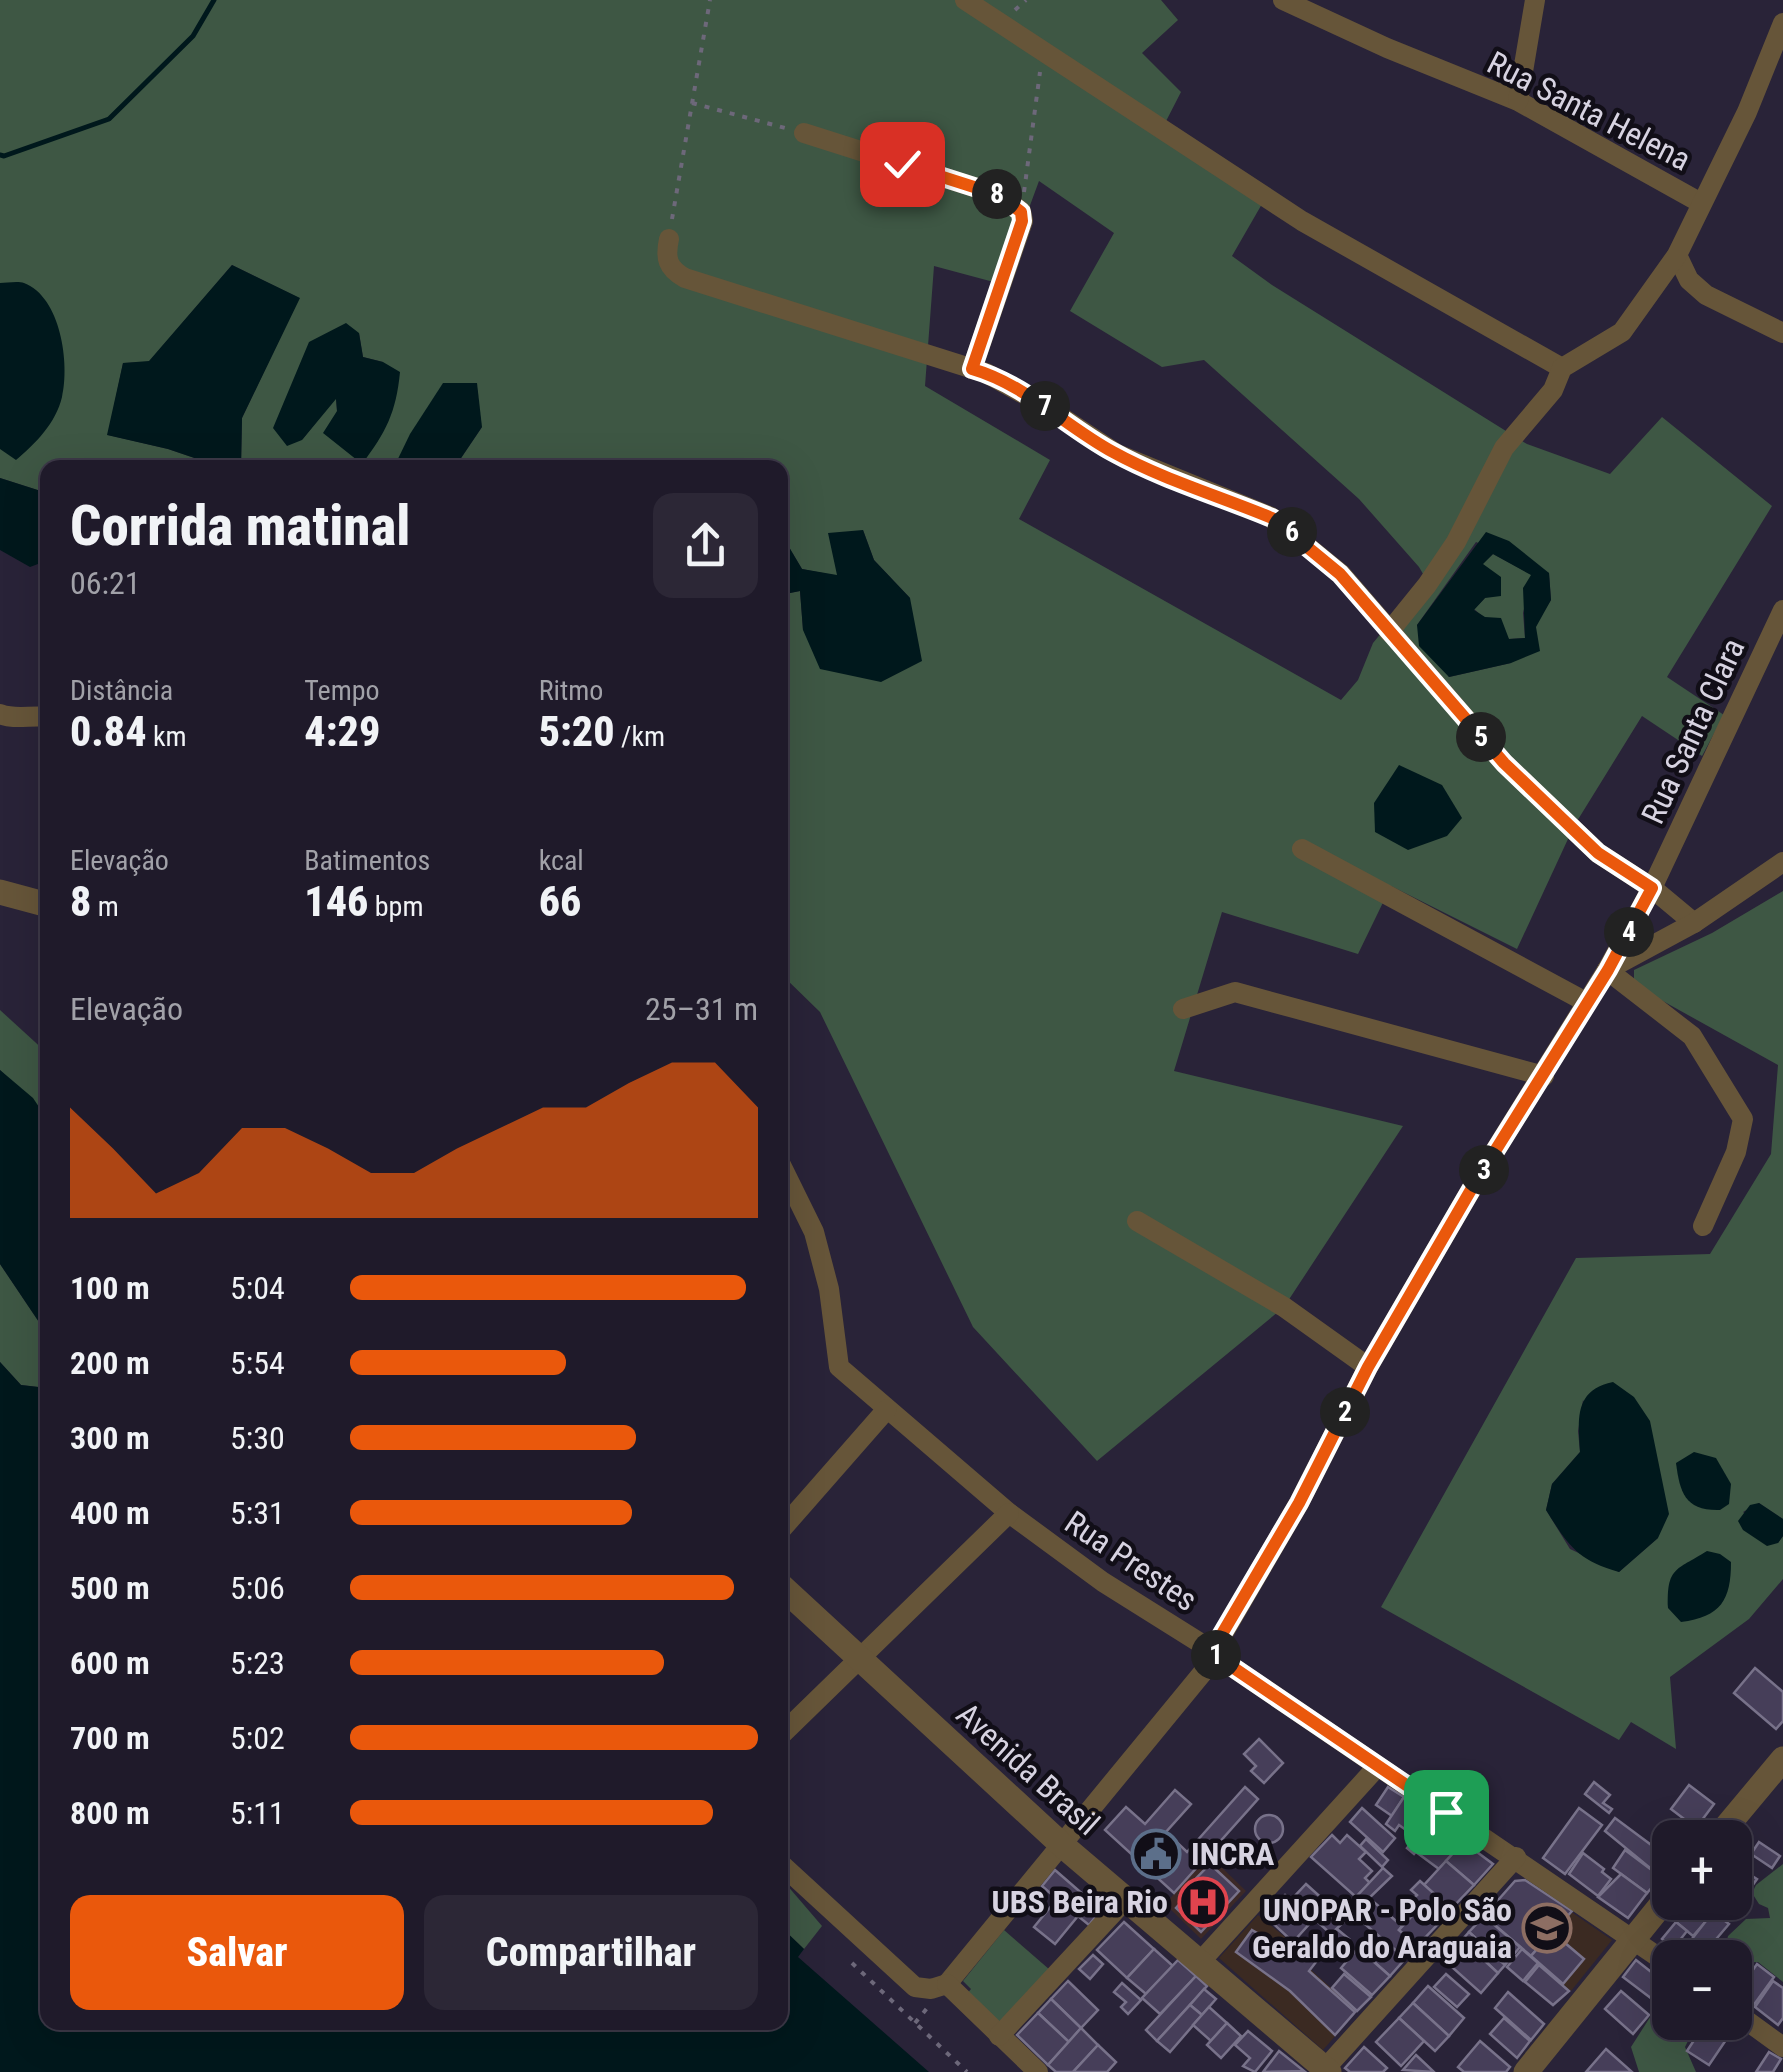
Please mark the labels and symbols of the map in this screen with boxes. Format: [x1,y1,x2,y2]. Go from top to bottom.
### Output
street label: Rua Santa Helena [1481,44,1697,178]
pin [860,122,945,207]
pin: 8 [972,169,1022,219]
pin: 7 [1020,381,1070,431]
pin: 6 [1267,507,1317,557]
street label: Rua Santa Clara [1634,632,1752,830]
pin: 5 [1456,712,1506,762]
pin: 4 [1604,907,1654,957]
pin: 3 [1459,1145,1509,1195]
pin: 2 [1320,1387,1370,1437]
street label: Rua Prestes [1058,1503,1204,1619]
pin: 1 [1191,1630,1241,1680]
street label: Avenida Brasil [949,1695,1107,1843]
pin [1404,1770,1489,1855]
public building icon: INCRA [1130,1828,1182,1880]
place label: INCRA [1191,1835,1274,1873]
hospital icon: UBS Beira Rio [1177,1876,1229,1928]
place label: UBS Beira Rio [992,1883,1168,1921]
place label: UNOPAR - Polo São Geraldo do Araguaia [1252,1891,1512,1966]
school or university icon: UNOPAR - Polo São Geraldo do Araguaia [1521,1902,1573,1954]

